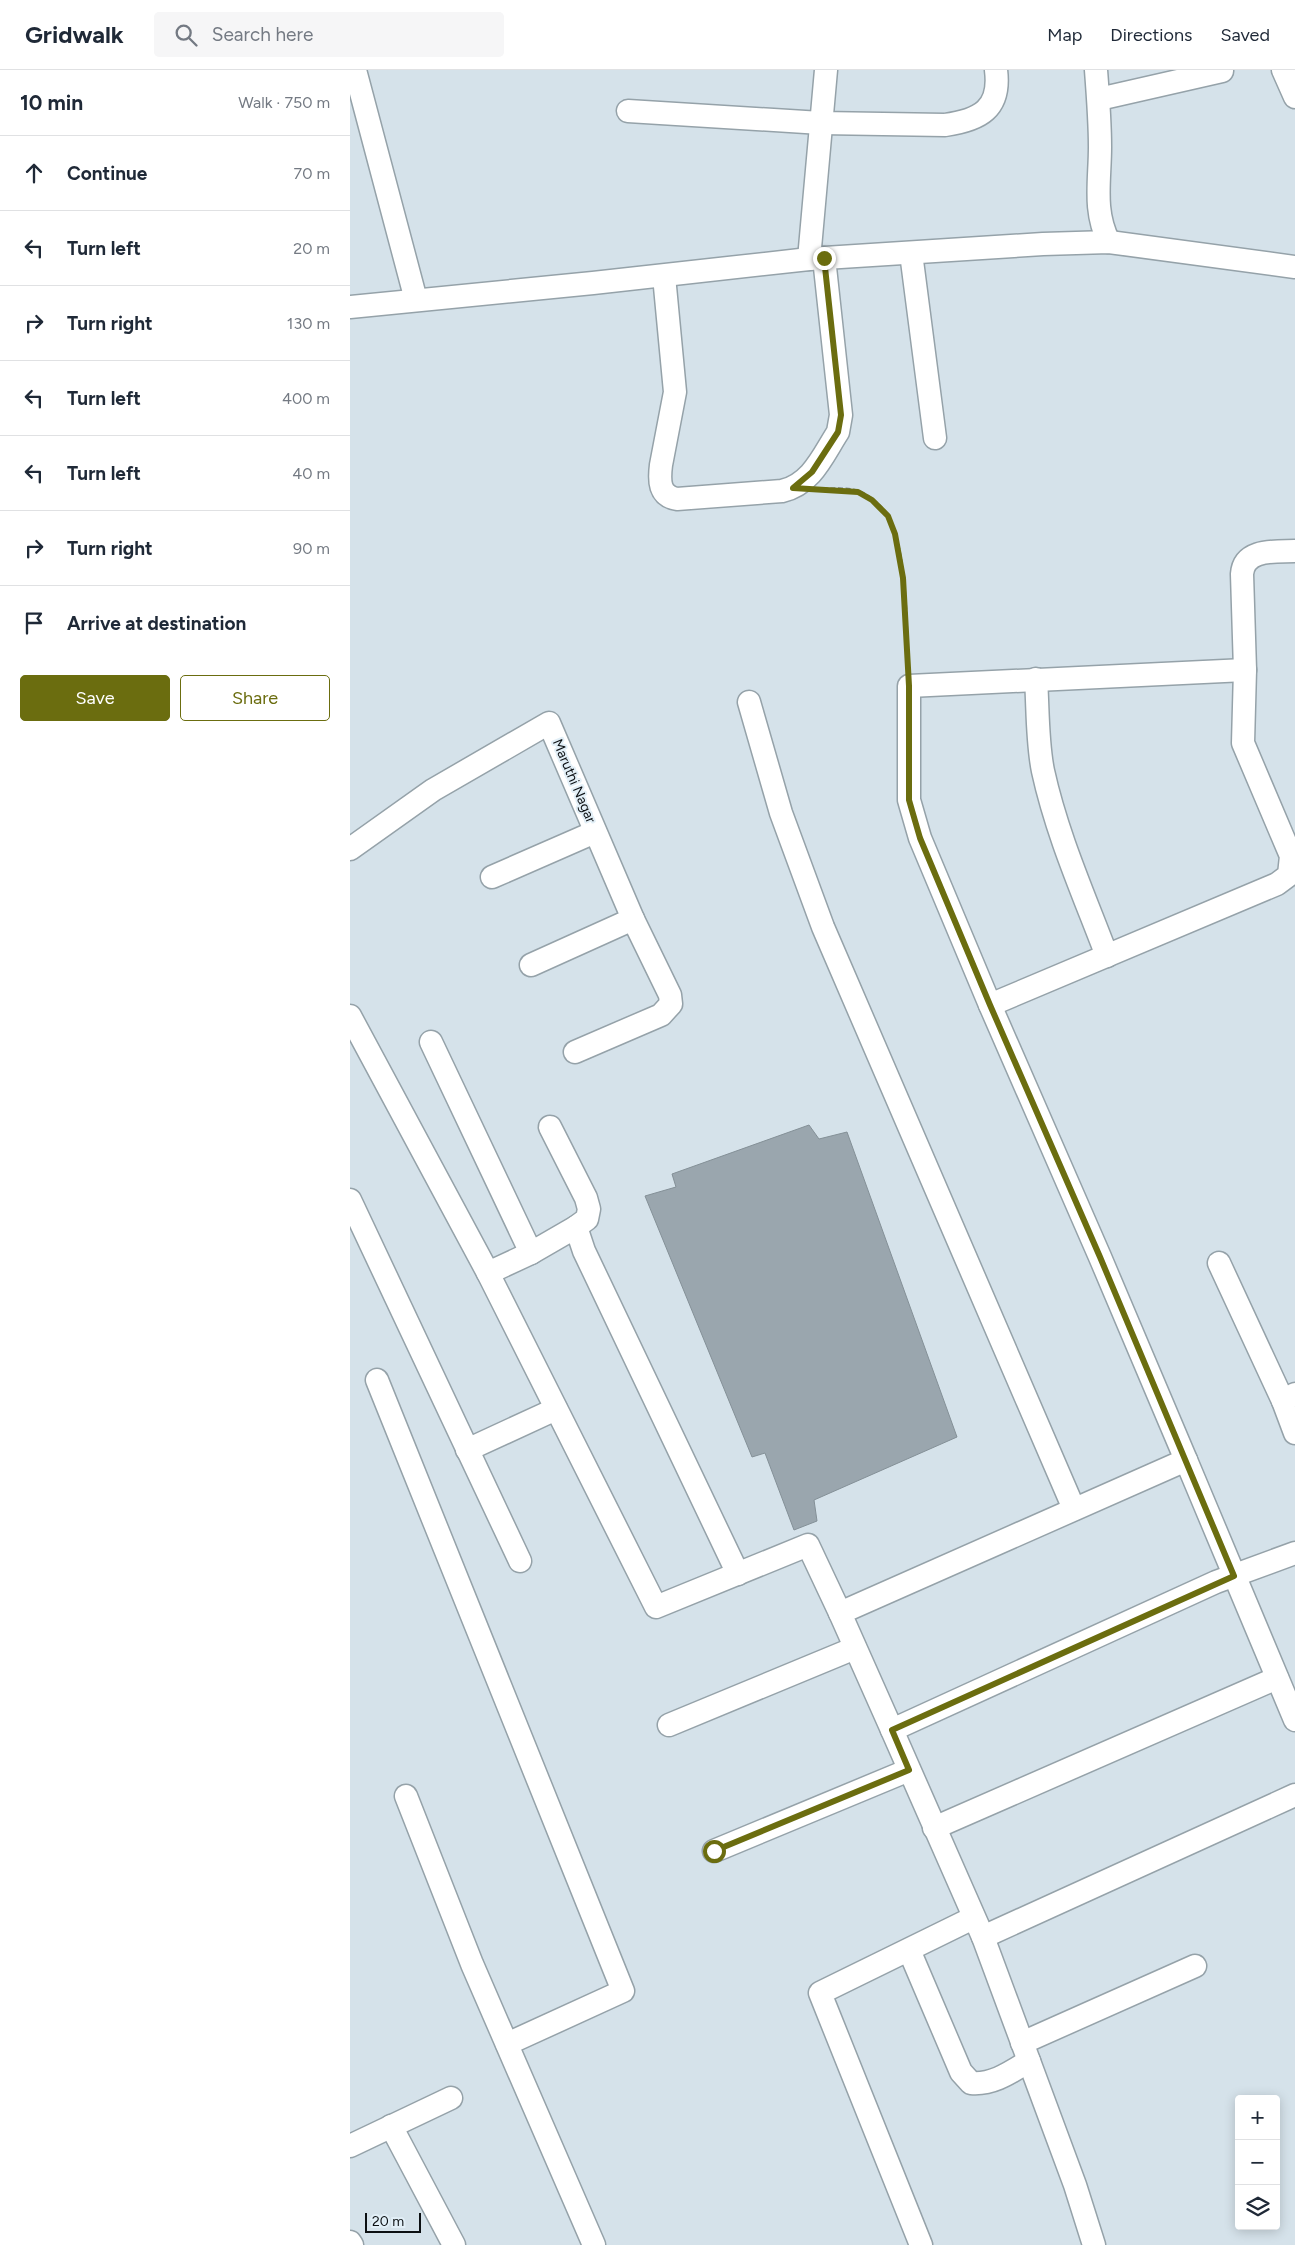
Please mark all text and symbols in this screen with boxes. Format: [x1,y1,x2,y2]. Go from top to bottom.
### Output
search box [154,12,504,57]
text: Gridwalk [25,20,124,49]
icon: search [172,21,200,49]
text: Search here [212,23,313,46]
text: Map [1047,24,1082,46]
text: Directions [1110,24,1192,46]
text: Saved [1220,24,1270,46]
text: 10 min [20,90,83,115]
text: Walk · 750 m [238,93,330,112]
icon: ahead [20,159,48,187]
text: Continue [67,162,147,185]
text: 70 m [294,164,330,183]
icon: left [20,234,48,262]
text: Turn left [67,237,141,260]
text: 20 m [293,239,330,258]
route end [813,247,836,270]
icon: right [20,309,48,337]
text: Turn right [67,312,153,335]
text: 130 m [287,314,330,333]
icon: left [20,384,48,412]
text: Turn left [67,387,141,410]
text: 400 m [282,389,330,408]
icon: left [20,459,48,487]
text: Turn left [67,462,141,485]
text: 40 m [292,464,330,483]
icon: right [20,534,48,562]
text: Turn right [67,537,153,560]
text: 90 m [293,539,330,558]
icon: arrive [20,609,48,637]
text: Arrive at destination [67,612,246,635]
button: Save [20,675,170,721]
button: Share [180,675,330,721]
street label: Maruthi Nagar [549,737,599,826]
route start [703,1840,726,1863]
map controls [1235,2095,1280,2230]
button: + [1235,2095,1280,2140]
button: − [1235,2140,1280,2185]
button: layers [1235,2185,1280,2230]
scale bar [365,2210,421,2233]
text: 20 m [372,2213,404,2230]

